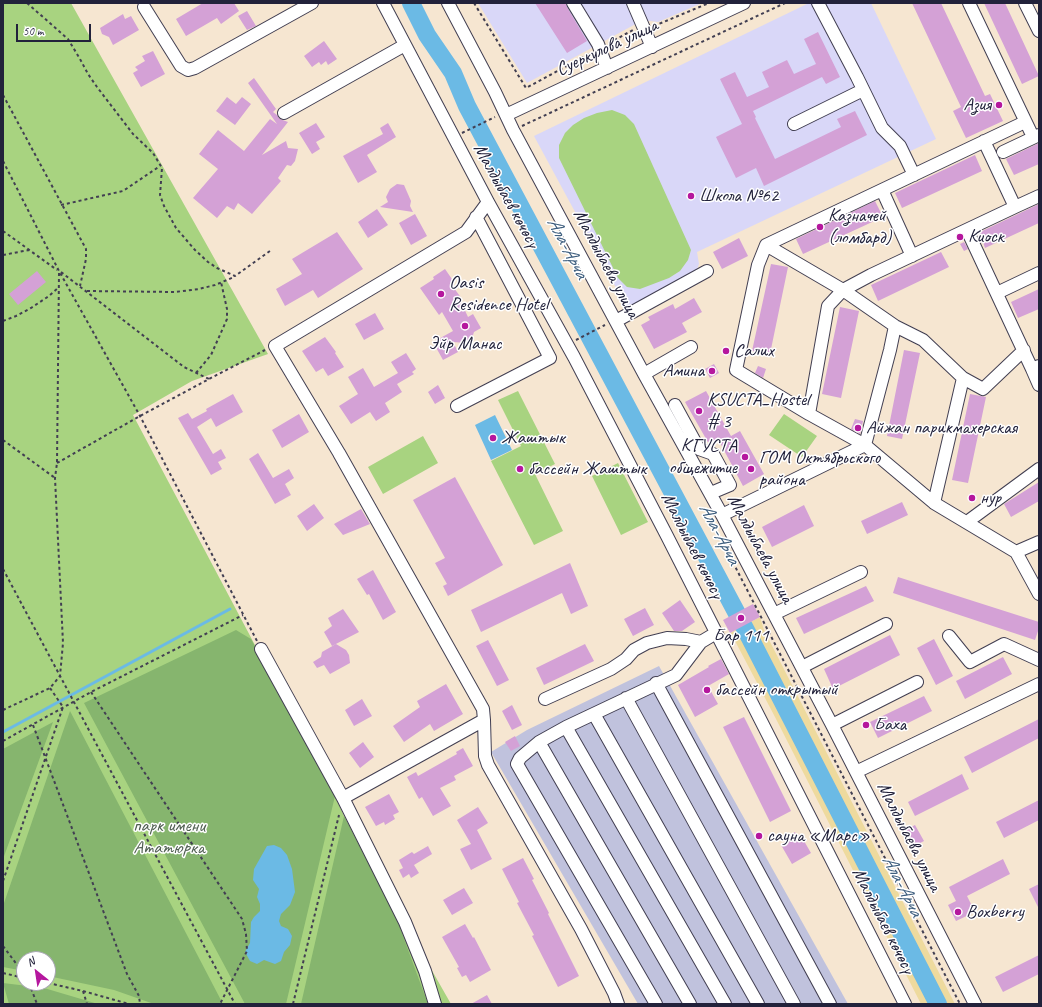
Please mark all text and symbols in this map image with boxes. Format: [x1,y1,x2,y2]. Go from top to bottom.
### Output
street label: Суеркулова улица [552,14,662,82]
scale bar [18,16,93,42]
text: 50 m [23,23,43,39]
place label: Азия [963,94,991,116]
marker: Азия [994,100,1004,110]
street label: Малдыбаев көчөсү [468,140,544,252]
place label: Школа №62 [699,185,778,207]
marker: Школа №62 [686,191,696,201]
place label: Казначей (ломбард) [828,205,891,249]
street label: Малдыбаева улица [568,206,644,322]
water label: Ала-Арча [541,213,593,283]
marker: Казначей (ломбард) [815,222,825,232]
place label: Киоск [968,226,1004,248]
marker: Киоск [955,232,965,242]
place label: Oasis Residence Hotel [449,272,548,316]
marker: Oasis Residence Hotel [436,289,446,299]
marker: Эйр Манас [460,321,470,331]
place label: Эйр Манас [429,333,501,355]
place label: Салих [734,340,774,362]
marker: Салих [721,346,731,356]
place label: Амина [663,360,704,382]
marker: Амина [707,366,717,376]
place label: KSUCTA_Hostel # 3 [707,389,809,433]
marker: KSUCTA_Hostel # 3 [694,406,704,416]
place label: Айжан парикмахерская [866,417,1017,439]
marker: Айжан парикмахерская [853,423,863,433]
place label: Жаштык [501,427,565,449]
marker: Жаштык [488,433,498,443]
place label: КГУСТА общежитие [669,435,737,479]
place label: ГОМ Октябрьского района [759,447,880,491]
marker: КГУСТА общежитие [740,452,750,462]
place label: бассейн Жаштык [528,458,646,480]
marker: бассейн Жаштык [515,464,525,474]
marker: ГОМ Октябрьского района [746,464,756,474]
place label: нур [980,487,1001,509]
street label: Малдыбаев көчөсү [655,489,729,603]
street label: Малдыбаева улица [722,491,798,607]
marker: нур [967,493,977,503]
water label: Ала-Арча [693,499,745,569]
marker: Бар 111 [736,613,746,623]
place label: Бар 111 [713,625,769,647]
place label: бассейн открытый [715,679,838,701]
marker: бассейн открытый [702,685,712,695]
place label: Баха [874,714,906,736]
marker: Баха [861,720,871,730]
street label: Малдыбаева улица [872,778,946,896]
park label: парк имени Ататюрка [133,815,205,859]
place label: сауна «Марс» [767,825,870,847]
marker: сауна «Марс» [754,831,764,841]
water label: Ала-Арча [876,851,928,921]
street label: Малдыбаев көчөсү [846,864,920,978]
place label: Boxberry [966,901,1024,923]
marker: Boxberry [953,907,963,917]
north arrow [16,951,56,991]
text: N [24,954,37,969]

